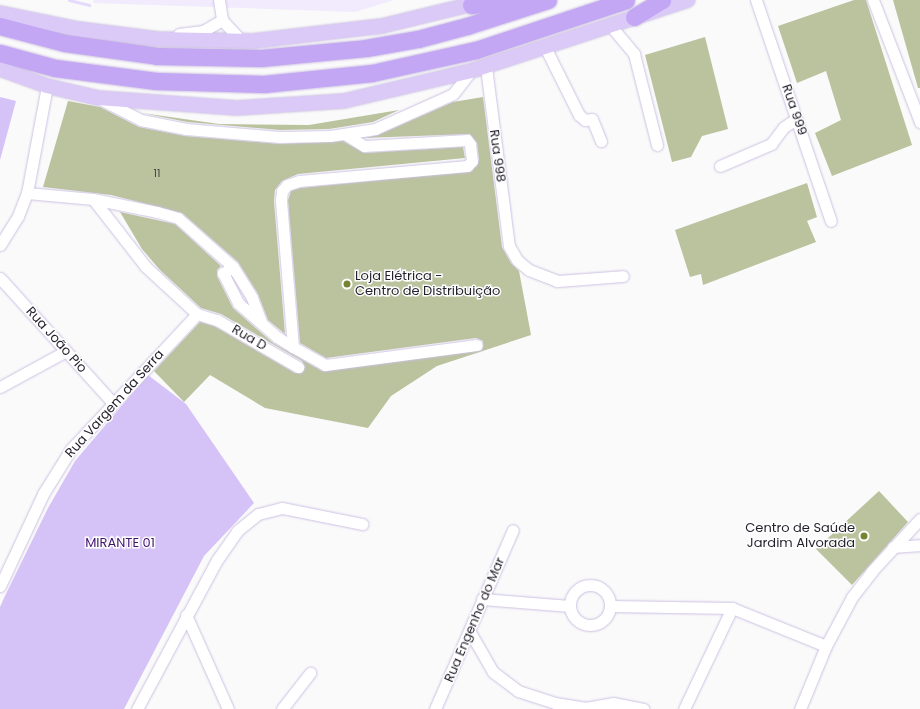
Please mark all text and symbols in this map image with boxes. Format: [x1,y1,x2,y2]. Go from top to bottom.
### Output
street label: Rua 999 [778,82,810,138]
street label: Rua 998 [486,129,508,183]
house number: 11 [153,166,161,180]
place label: Loja Elétrica - Centro de Distribuição [355,269,500,300]
marker: Loja Elétrica - Centro de Distribuição [342,279,352,289]
street label: Rua João Pio [22,304,90,376]
street label: Rua D [229,322,269,354]
street label: Rua Vargem da Serra [62,347,168,461]
place label: Centro de Saúde Jardim Alvorada [745,521,855,552]
marker: Centro de Saúde Jardim Alvorada [858,530,870,542]
park label: MIRANTE 01 [85,535,155,551]
street label: Rua Engenho do Mar [442,555,508,685]

